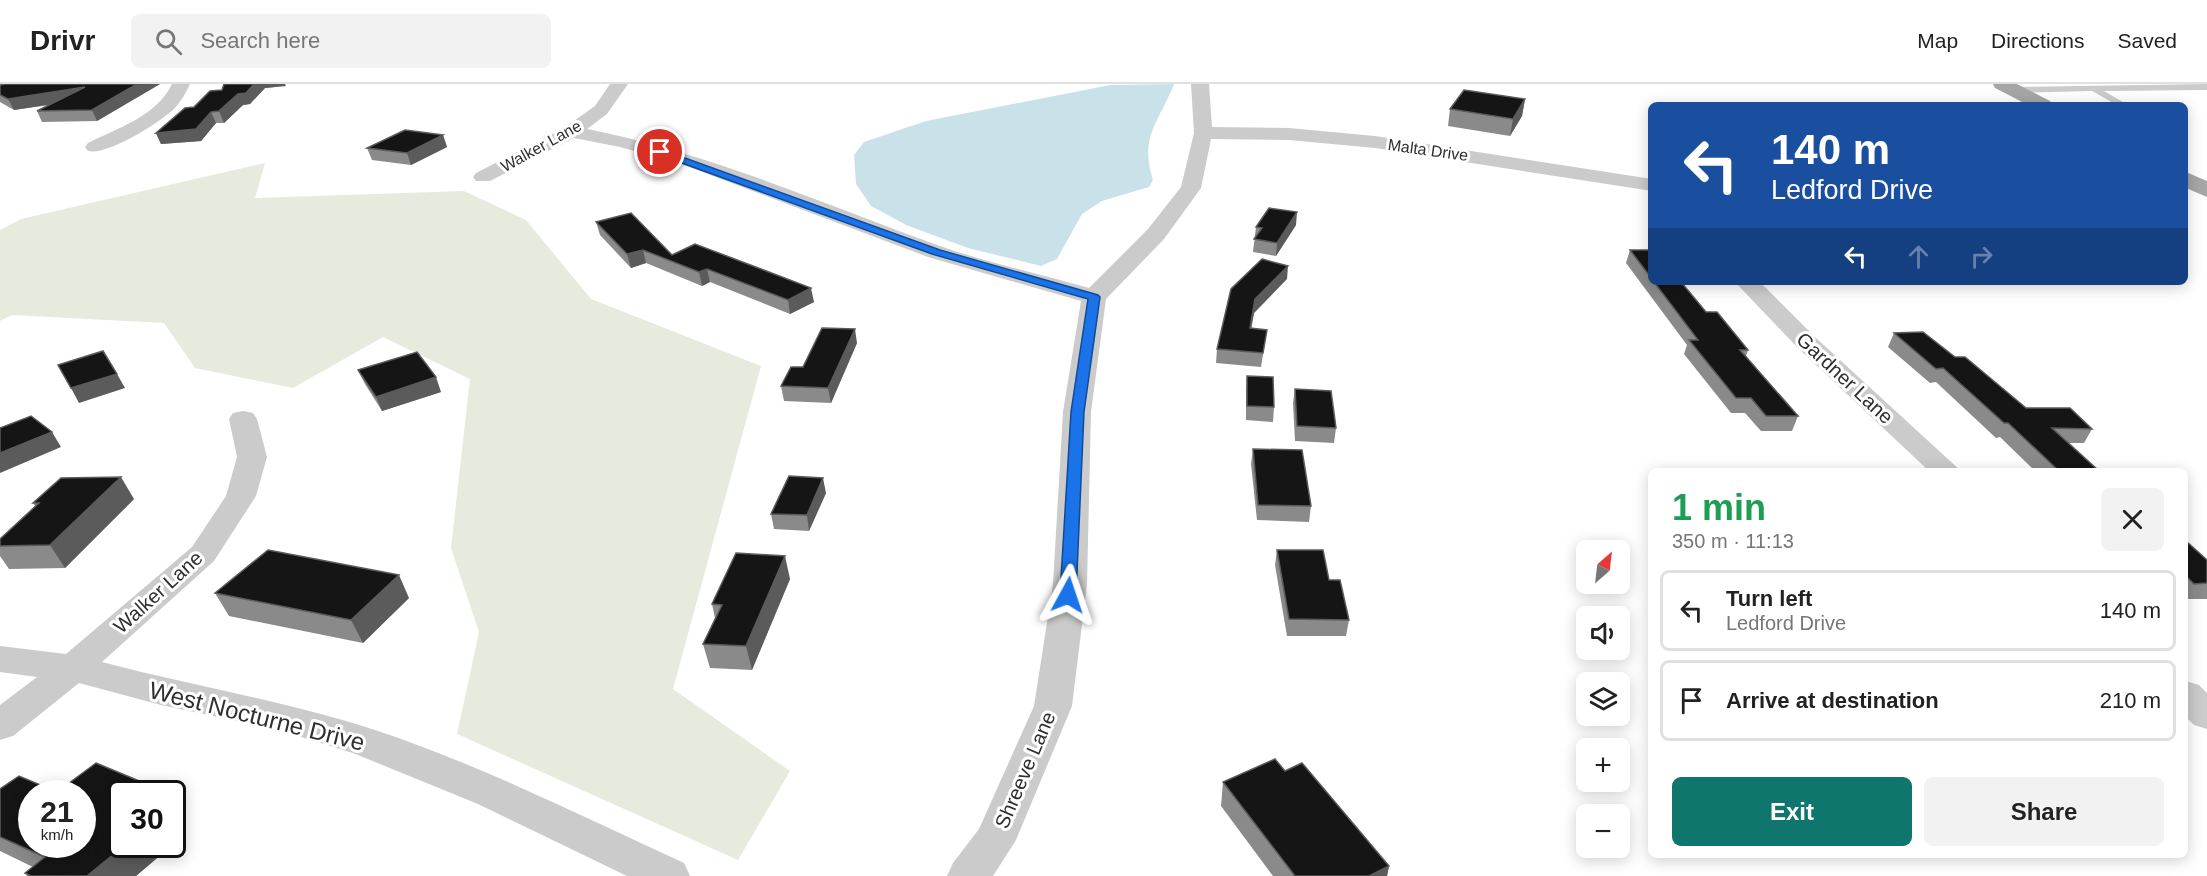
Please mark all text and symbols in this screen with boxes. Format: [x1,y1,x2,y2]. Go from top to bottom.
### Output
search box [131,14,551,68]
text: Drivr [30,25,95,56]
icon: search [152,25,185,58]
text: Search here [200,28,320,53]
text: Map [1917,29,1958,52]
text: Directions [1991,29,2084,52]
text: Saved [2117,29,2177,52]
street label: Walker Lane [498,117,584,175]
pin [634,126,685,177]
icon: left [1672,126,1750,204]
text: 140 m [1771,126,1890,173]
icon: arrive [643,135,676,168]
street label: Malta Drive [1387,136,1469,164]
text: Ledford Drive [1771,175,1933,205]
icon: left [1839,240,1872,273]
icon: ahead [1902,240,1935,273]
icon: right [1965,240,1998,273]
street label: Gardner Lane [1792,328,1898,428]
text: 1 min [1672,487,1766,528]
button: close [2101,488,2164,551]
text: 350 m · 11:13 [1672,530,1794,552]
north arrow [1576,540,1630,594]
map controls [1576,540,1630,858]
street label: Walker Lane [109,547,207,637]
position arrow [1036,563,1100,627]
text: Turn left [1726,586,1812,611]
icon: left [1675,594,1708,627]
text: 140 m [2100,598,2161,623]
button: sound [1576,606,1630,660]
text: Ledford Drive [1726,612,1846,634]
button: layers [1576,672,1630,726]
street label: West Nocturne Drive [147,676,367,756]
icon: arrive [1675,684,1708,717]
text: Arrive at destination [1726,688,1939,713]
text: 210 m [2100,688,2161,713]
street label: Shreeve Lane [991,708,1059,832]
button: + [1576,738,1630,792]
button: Exit [1672,777,1912,846]
button: Share [1924,777,2164,846]
speed limit sign: 30 [108,780,186,858]
text: 21 [40,795,74,828]
button: − [1576,804,1630,858]
text: km/h [41,826,73,843]

